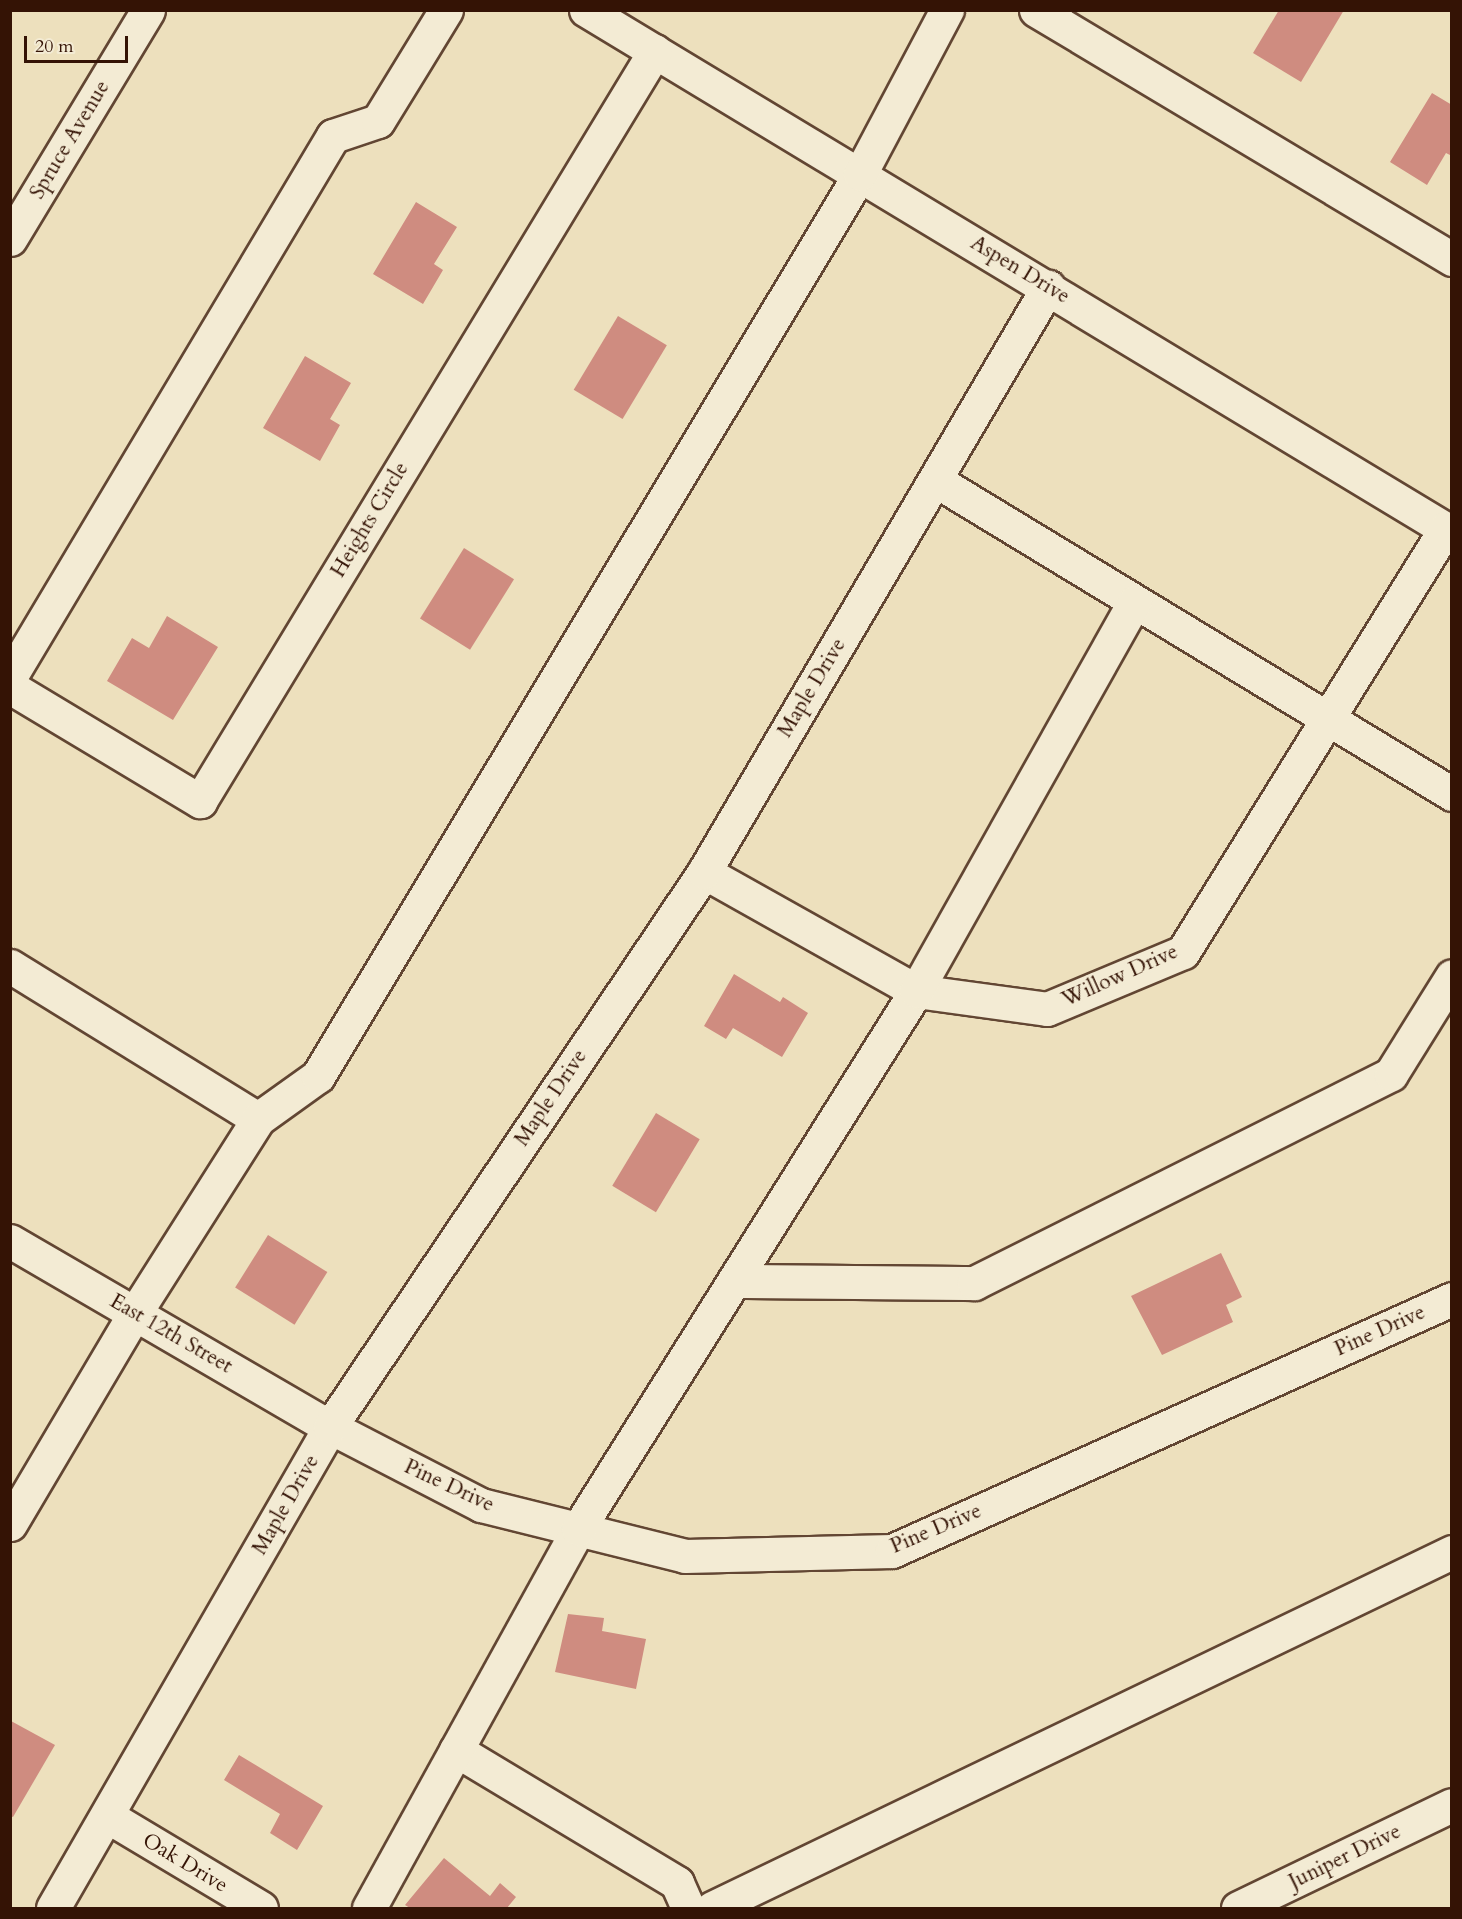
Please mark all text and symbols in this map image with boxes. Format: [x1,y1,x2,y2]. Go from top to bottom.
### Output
scale bar [27,24,130,62]
text: 20 m [35,34,74,59]
street label: Spruce Avenue [25,76,115,204]
street label: Aspen Drive [966,231,1074,309]
street label: Heights Circle [326,458,414,582]
street label: Maple Drive [773,634,851,742]
street label: Willow Drive [1058,939,1182,1013]
street label: Maple Drive [509,1045,593,1151]
street label: East 12th Street [105,1289,237,1379]
street label: Pine Drive [1331,1300,1429,1362]
street label: Maple Drive [247,1450,325,1560]
street label: Pine Drive [400,1454,498,1518]
street label: Pine Drive [887,1499,985,1559]
street label: Juniper Drive [1285,1819,1405,1895]
street label: Oak Drive [138,1828,232,1898]

